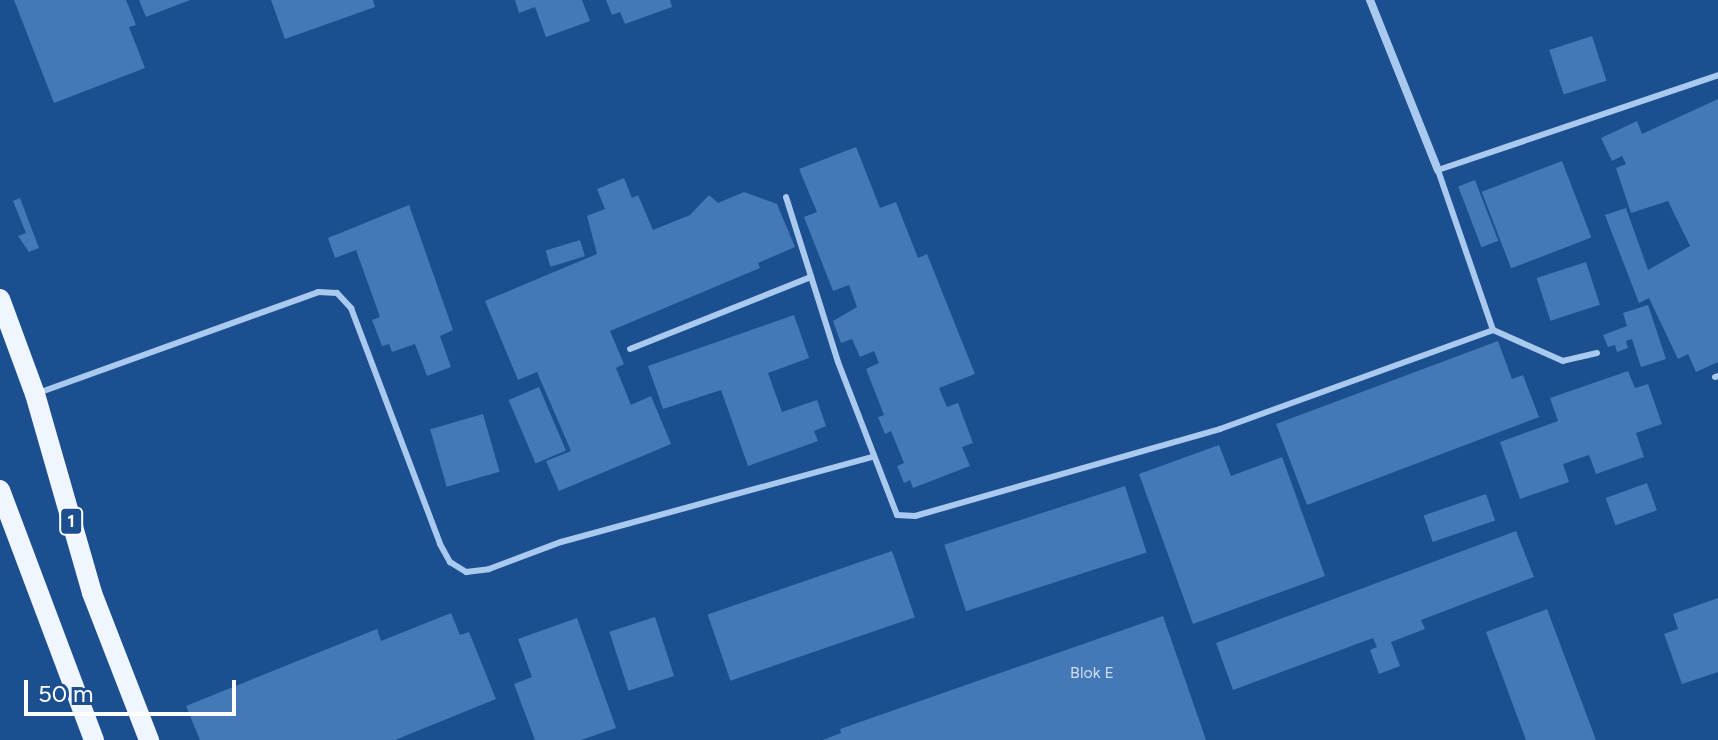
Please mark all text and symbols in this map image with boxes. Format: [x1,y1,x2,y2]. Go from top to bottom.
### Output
road number: 1 [59,507,83,535]
house number: Blok E [1070,663,1114,683]
scale bar [28,664,240,714]
text: 50 m [38,679,94,708]

